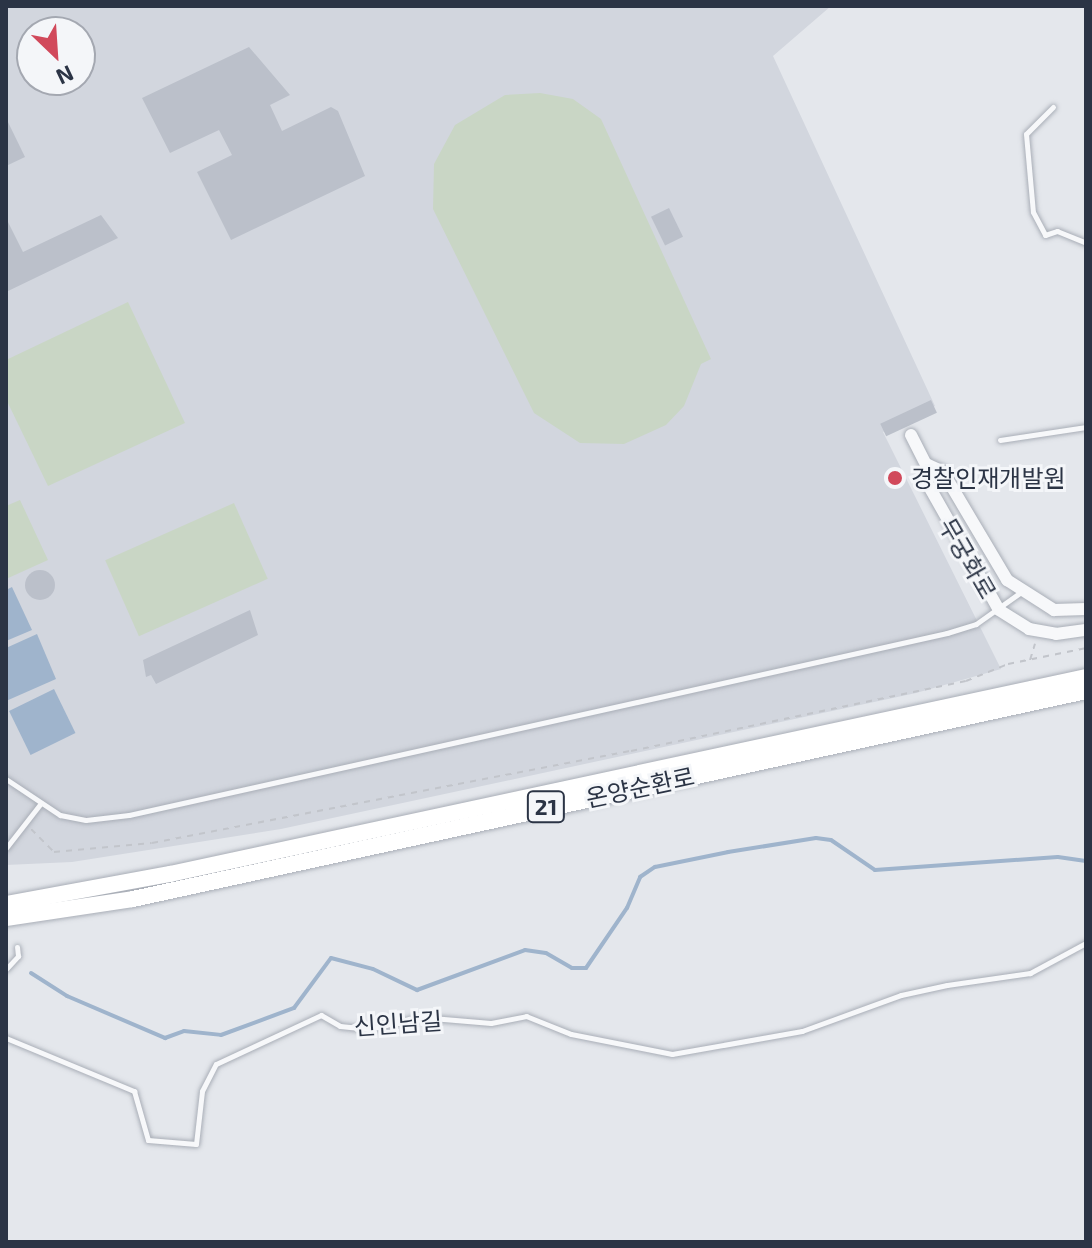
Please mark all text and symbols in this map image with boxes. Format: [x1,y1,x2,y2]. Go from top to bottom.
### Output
north arrow [16,16,96,96]
text: N [53,61,78,91]
place label: 경찰인재개발원 [911,464,1066,492]
marker: 경찰인재개발원 [886,469,904,487]
street label: 무궁화로 [933,513,1003,603]
street label: 온양순환로 [583,761,697,813]
road number: 21 [526,789,566,825]
street label: 신인남길 [353,1006,443,1040]

